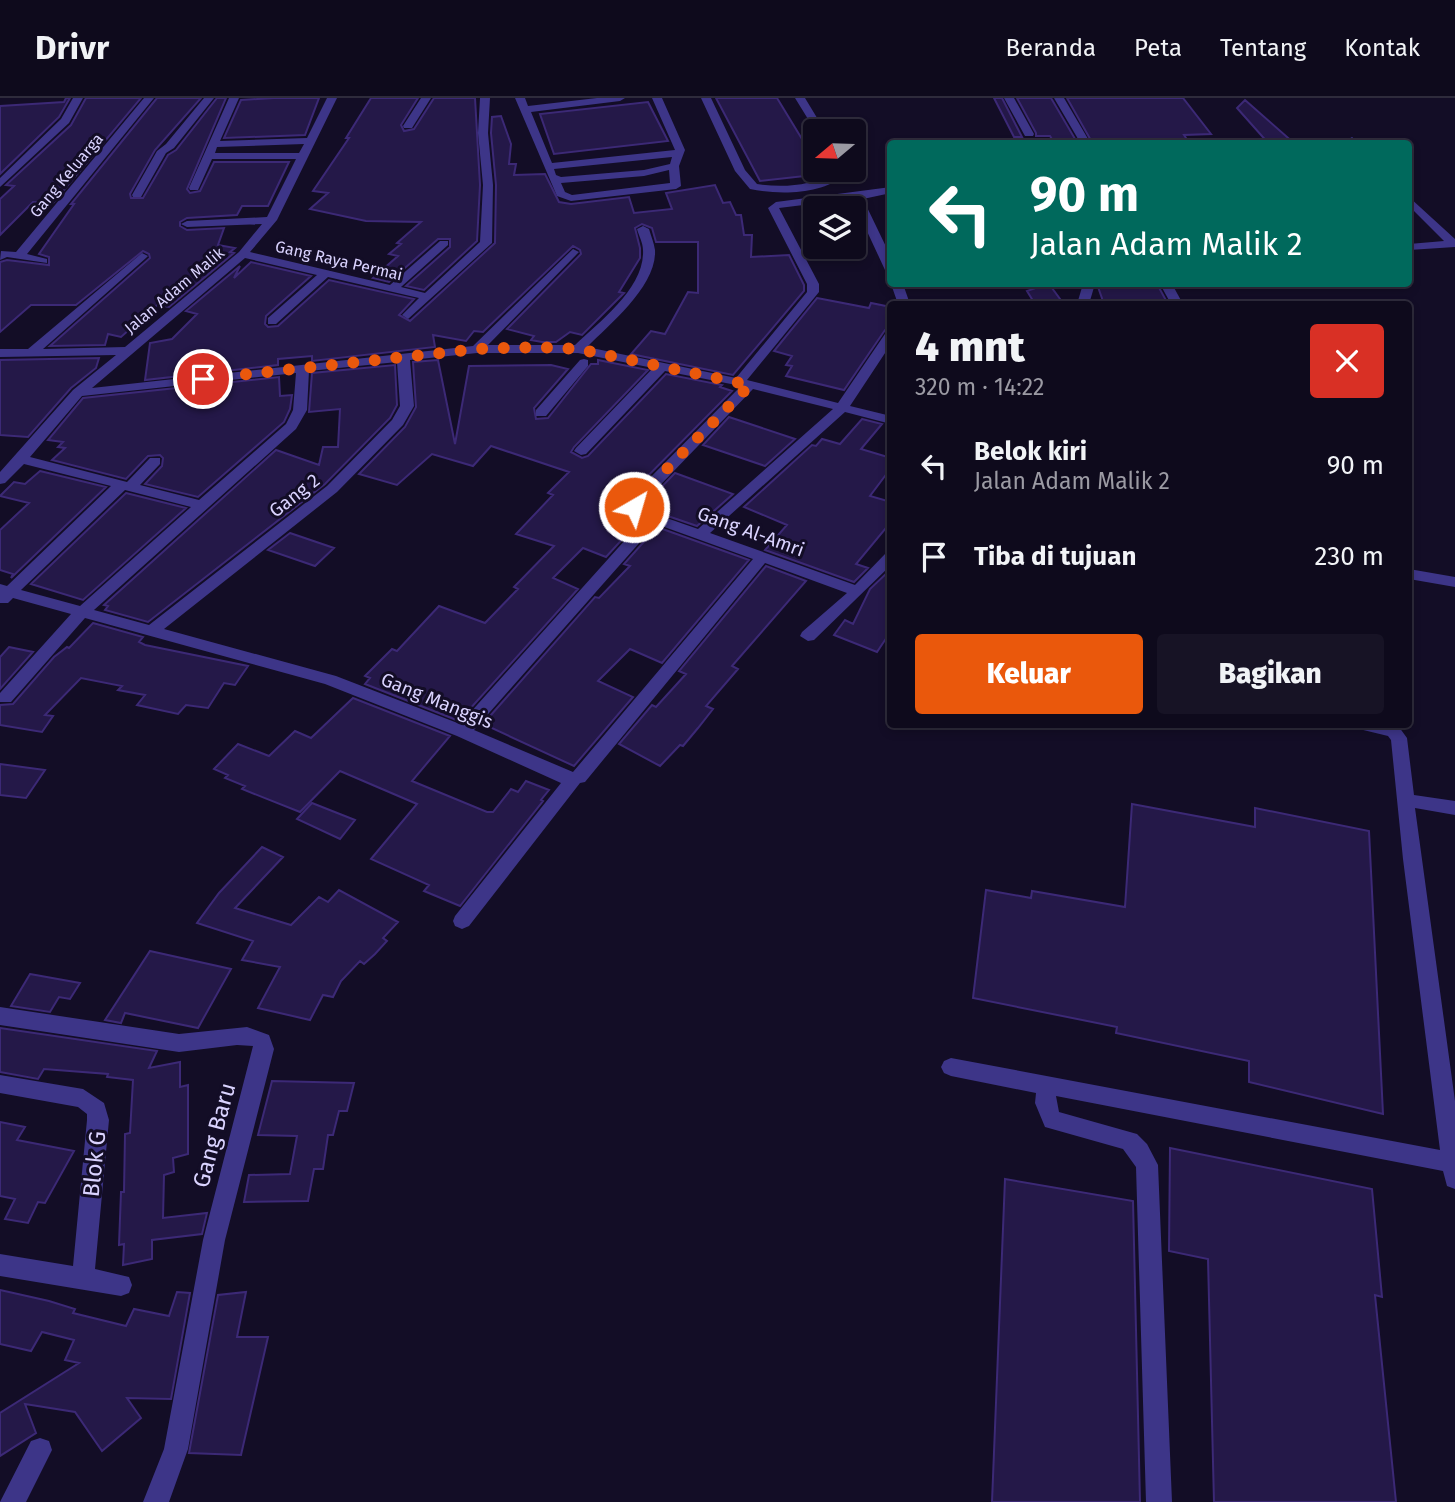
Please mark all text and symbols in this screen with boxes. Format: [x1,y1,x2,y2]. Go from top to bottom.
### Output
text: Drivr [35,28,109,68]
text: Beranda [1005,34,1096,62]
text: Peta [1134,34,1182,62]
text: Tentang [1220,34,1306,62]
text: Kontak [1344,34,1420,62]
north arrow [803,119,866,182]
map controls [803,119,866,259]
street label: Gang Keluarga [26,129,107,221]
text: 90 m [1030,165,1139,224]
icon: left [915,168,1006,259]
button: layers [803,196,866,259]
text: Jalan Adam Malik 2 [1030,225,1303,263]
street label: Gang Raya Permai [273,237,404,284]
street label: Jalan Adam Malik [121,243,229,338]
text: 4 mnt [915,322,1025,372]
button: close [1310,324,1384,398]
pin [173,349,233,409]
icon: arrive [184,360,222,398]
text: 320 m · 14:22 [915,373,1044,401]
text: Belok kiri [974,436,1087,467]
icon: left [915,447,953,485]
text: 90 m [1327,450,1384,481]
text: Jalan Adam Malik 2 [974,467,1170,495]
street label: Gang 2 [264,469,324,522]
position arrow [597,470,671,544]
street label: Gang Al-Amri [694,502,807,561]
icon: arrive [915,538,953,576]
text: Tiba di tujuan [974,541,1136,572]
text: 230 m [1315,541,1384,572]
button: Keluar [915,634,1143,714]
button: Bagikan [1157,634,1384,714]
street label: Gang Manggis [378,668,496,733]
street label: Gang Baru [187,1080,241,1190]
street label: Blok G [77,1129,111,1199]

